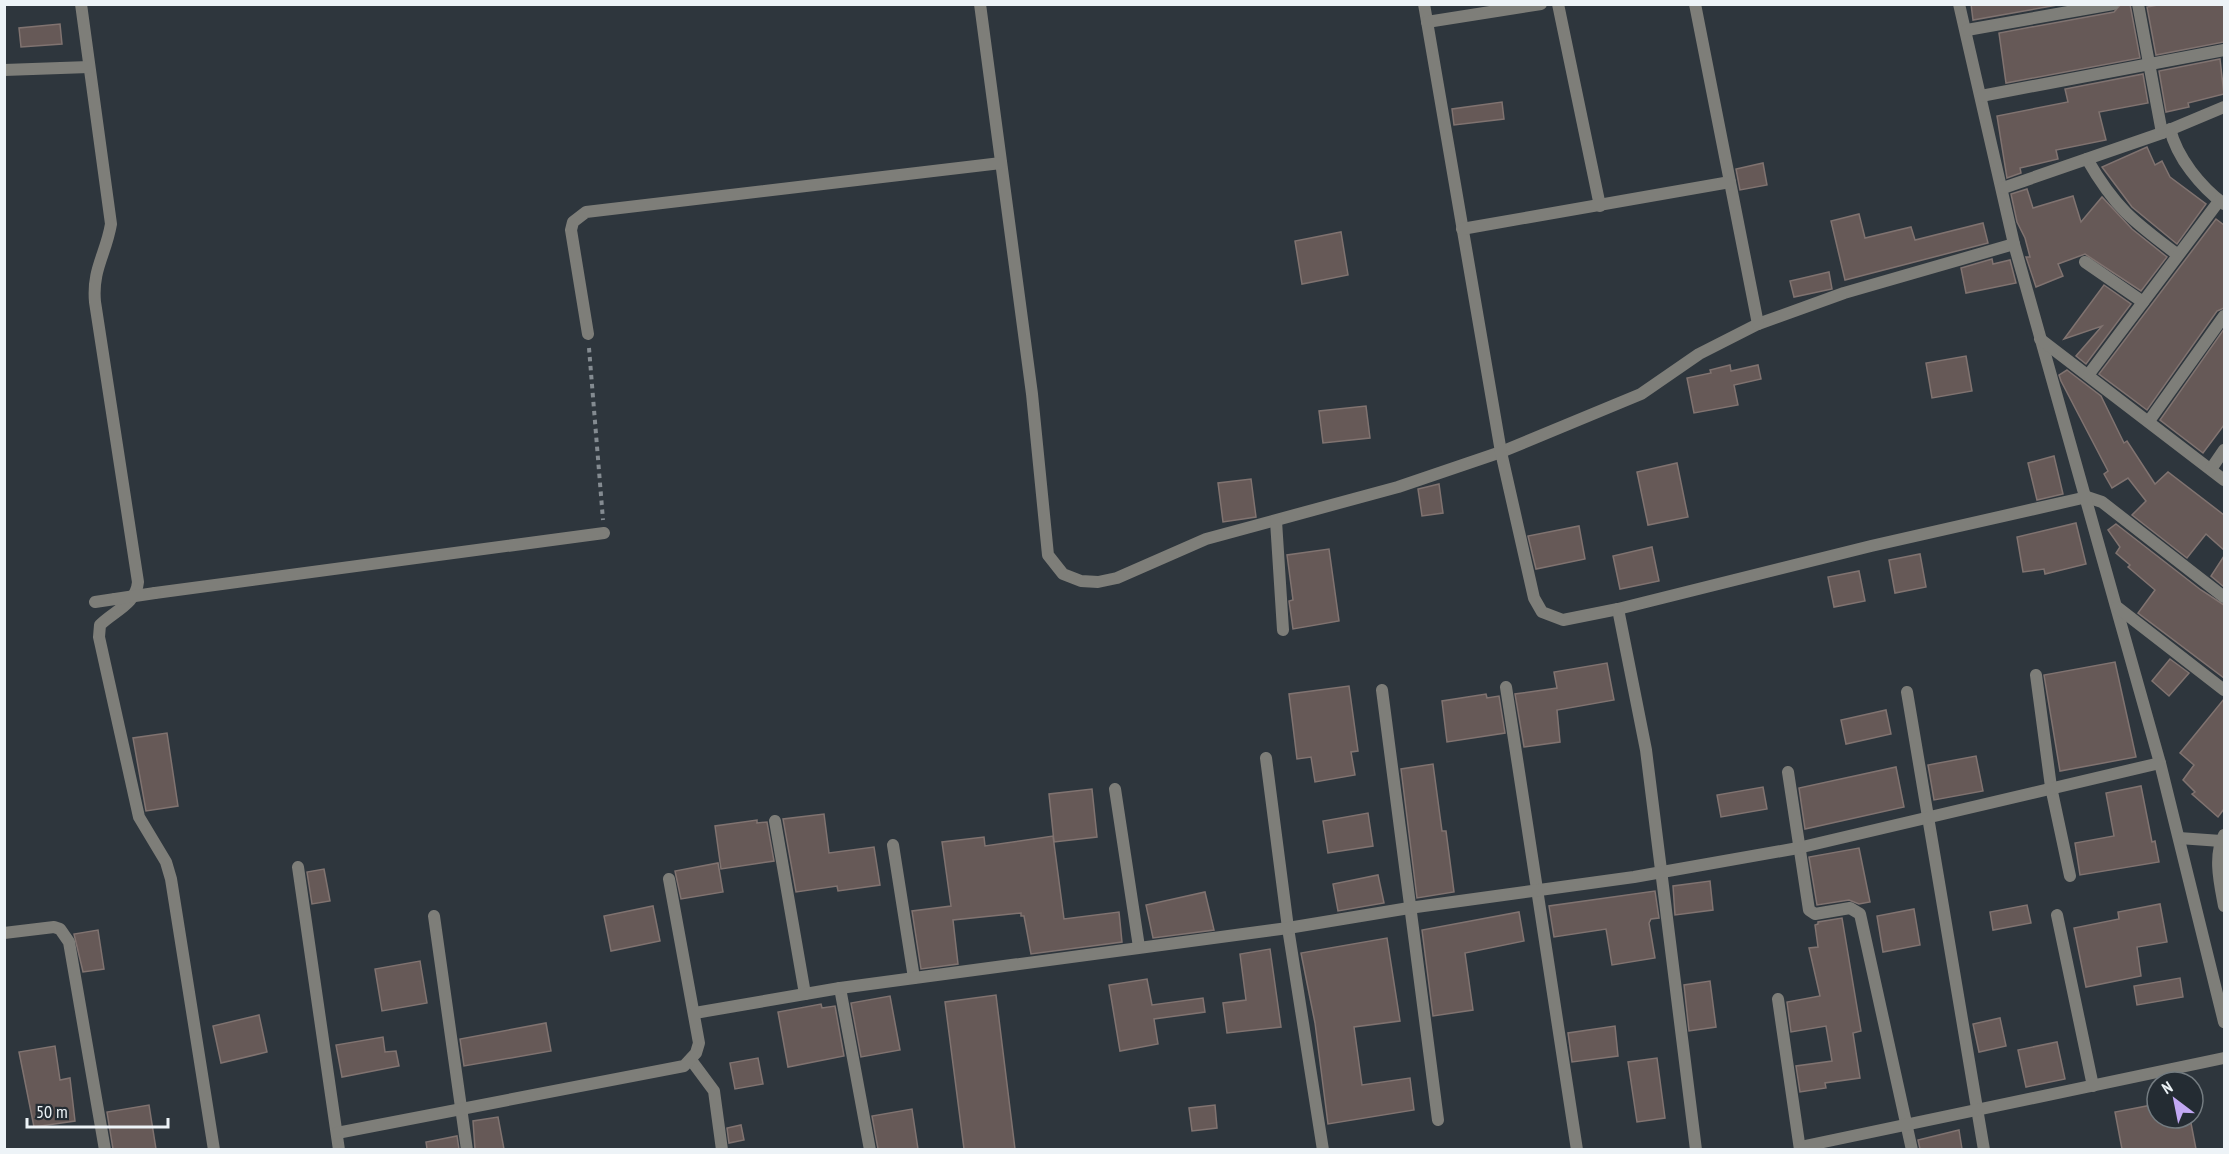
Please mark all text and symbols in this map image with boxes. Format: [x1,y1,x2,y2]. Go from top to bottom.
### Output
north arrow [2145,1070,2205,1130]
text: N [2158,1077,2176,1098]
scale bar [27,1091,168,1129]
text: 50 m [36,1100,68,1123]

